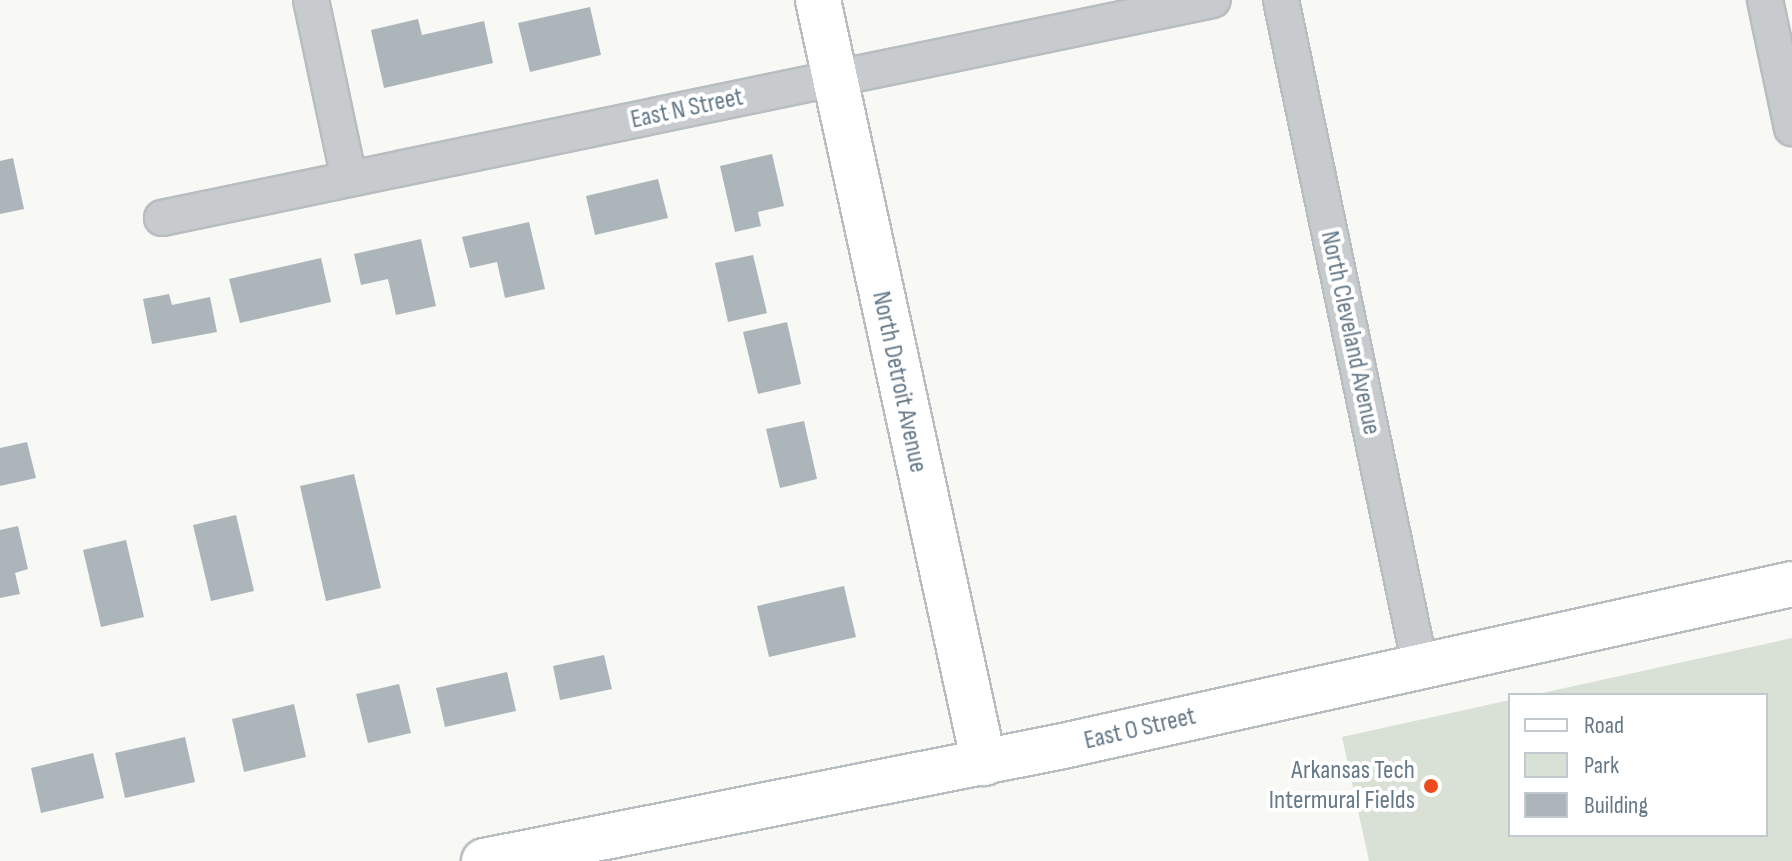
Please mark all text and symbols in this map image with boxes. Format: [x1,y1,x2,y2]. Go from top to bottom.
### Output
street label: East N Street [628,82,746,136]
street label: North Cleveland Avenue [1313,228,1387,438]
street label: North Detroit Avenue [865,289,933,475]
legend [1508,693,1768,837]
street label: East O Street [1081,701,1199,757]
text: Road [1584,711,1624,740]
text: Park [1584,751,1619,780]
place label: Arkansas Tech Intermural Fields [1269,755,1415,816]
marker: Arkansas Tech Intermural Fields [1422,777,1440,795]
text: Building [1584,791,1648,820]

